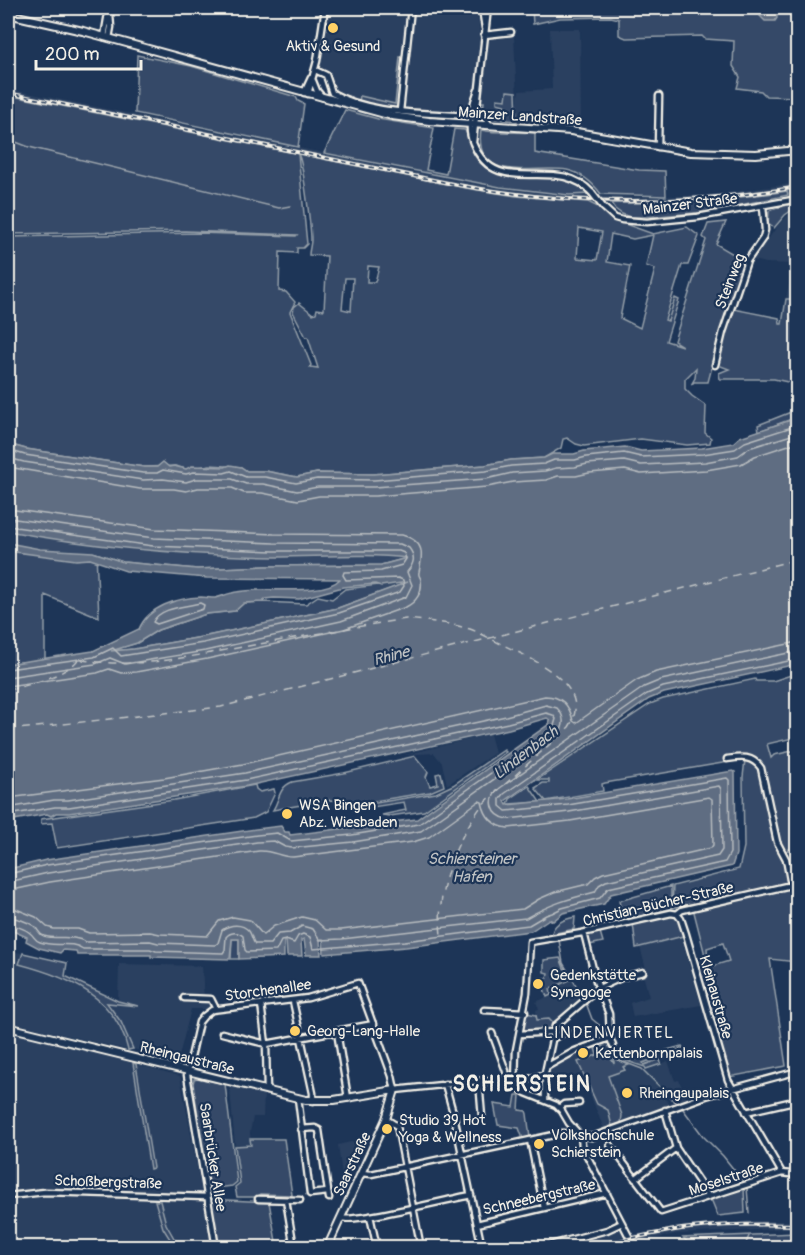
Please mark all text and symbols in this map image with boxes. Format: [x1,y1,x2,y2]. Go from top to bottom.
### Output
marker: Aktiv & Gesund [326,21,340,35]
scale bar [36,33,141,71]
place label: Aktiv & Gesund [286,37,380,56]
text: 200 m [45,43,100,66]
street label: Mainzer Landstraße [457,103,583,130]
street label: Mainzer Straße [642,189,739,220]
street label: Steinweg [711,251,750,312]
water label: Rhine [371,641,414,670]
water label: Lindenbach [489,721,563,784]
place label: WSA Bingen Abz. Wiesbaden [299,796,397,832]
marker: WSA Bingen Abz. Wiesbaden [280,807,294,821]
water label: Schiersteiner Hafen [428,849,518,887]
street label: Christian-Bücher-Straße [581,878,736,931]
street label: Kleinaustraße [695,953,737,1042]
place label: Gedenkstätte Synagoge [550,966,637,1002]
street label: Storchenallee [223,975,313,1006]
marker: Gedenkstätte Synagoge [531,977,545,991]
place label: Georg-Lang-Halle [307,1022,421,1041]
district label: LINDENVIERTEL [543,1023,675,1043]
marker: Georg-Lang-Halle [288,1024,302,1038]
street label: Rheingaustraße [138,1038,237,1080]
place label: Kettenbornpalais [595,1044,703,1063]
marker: Kettenbornpalais [576,1046,590,1060]
district label: SCHIERSTEIN [453,1071,591,1098]
place label: Rheingaupalais [639,1084,729,1103]
marker: Rheingaupalais [620,1086,634,1100]
street label: Saarbrücker Allee [195,1101,231,1214]
place label: Studio 39 Hot Yoga & Wellness [398,1111,502,1147]
marker: Studio 39 Hot Yoga & Wellness [380,1122,394,1136]
place label: Volkshochschule Schierstein [551,1126,655,1162]
street label: Saarstraße [329,1129,376,1199]
marker: Volkshochschule Schierstein [532,1137,546,1151]
street label: Moselstraße [687,1158,766,1200]
street label: Schoßbergstraße [54,1171,163,1194]
street label: Schneebergstraße [481,1175,598,1220]

